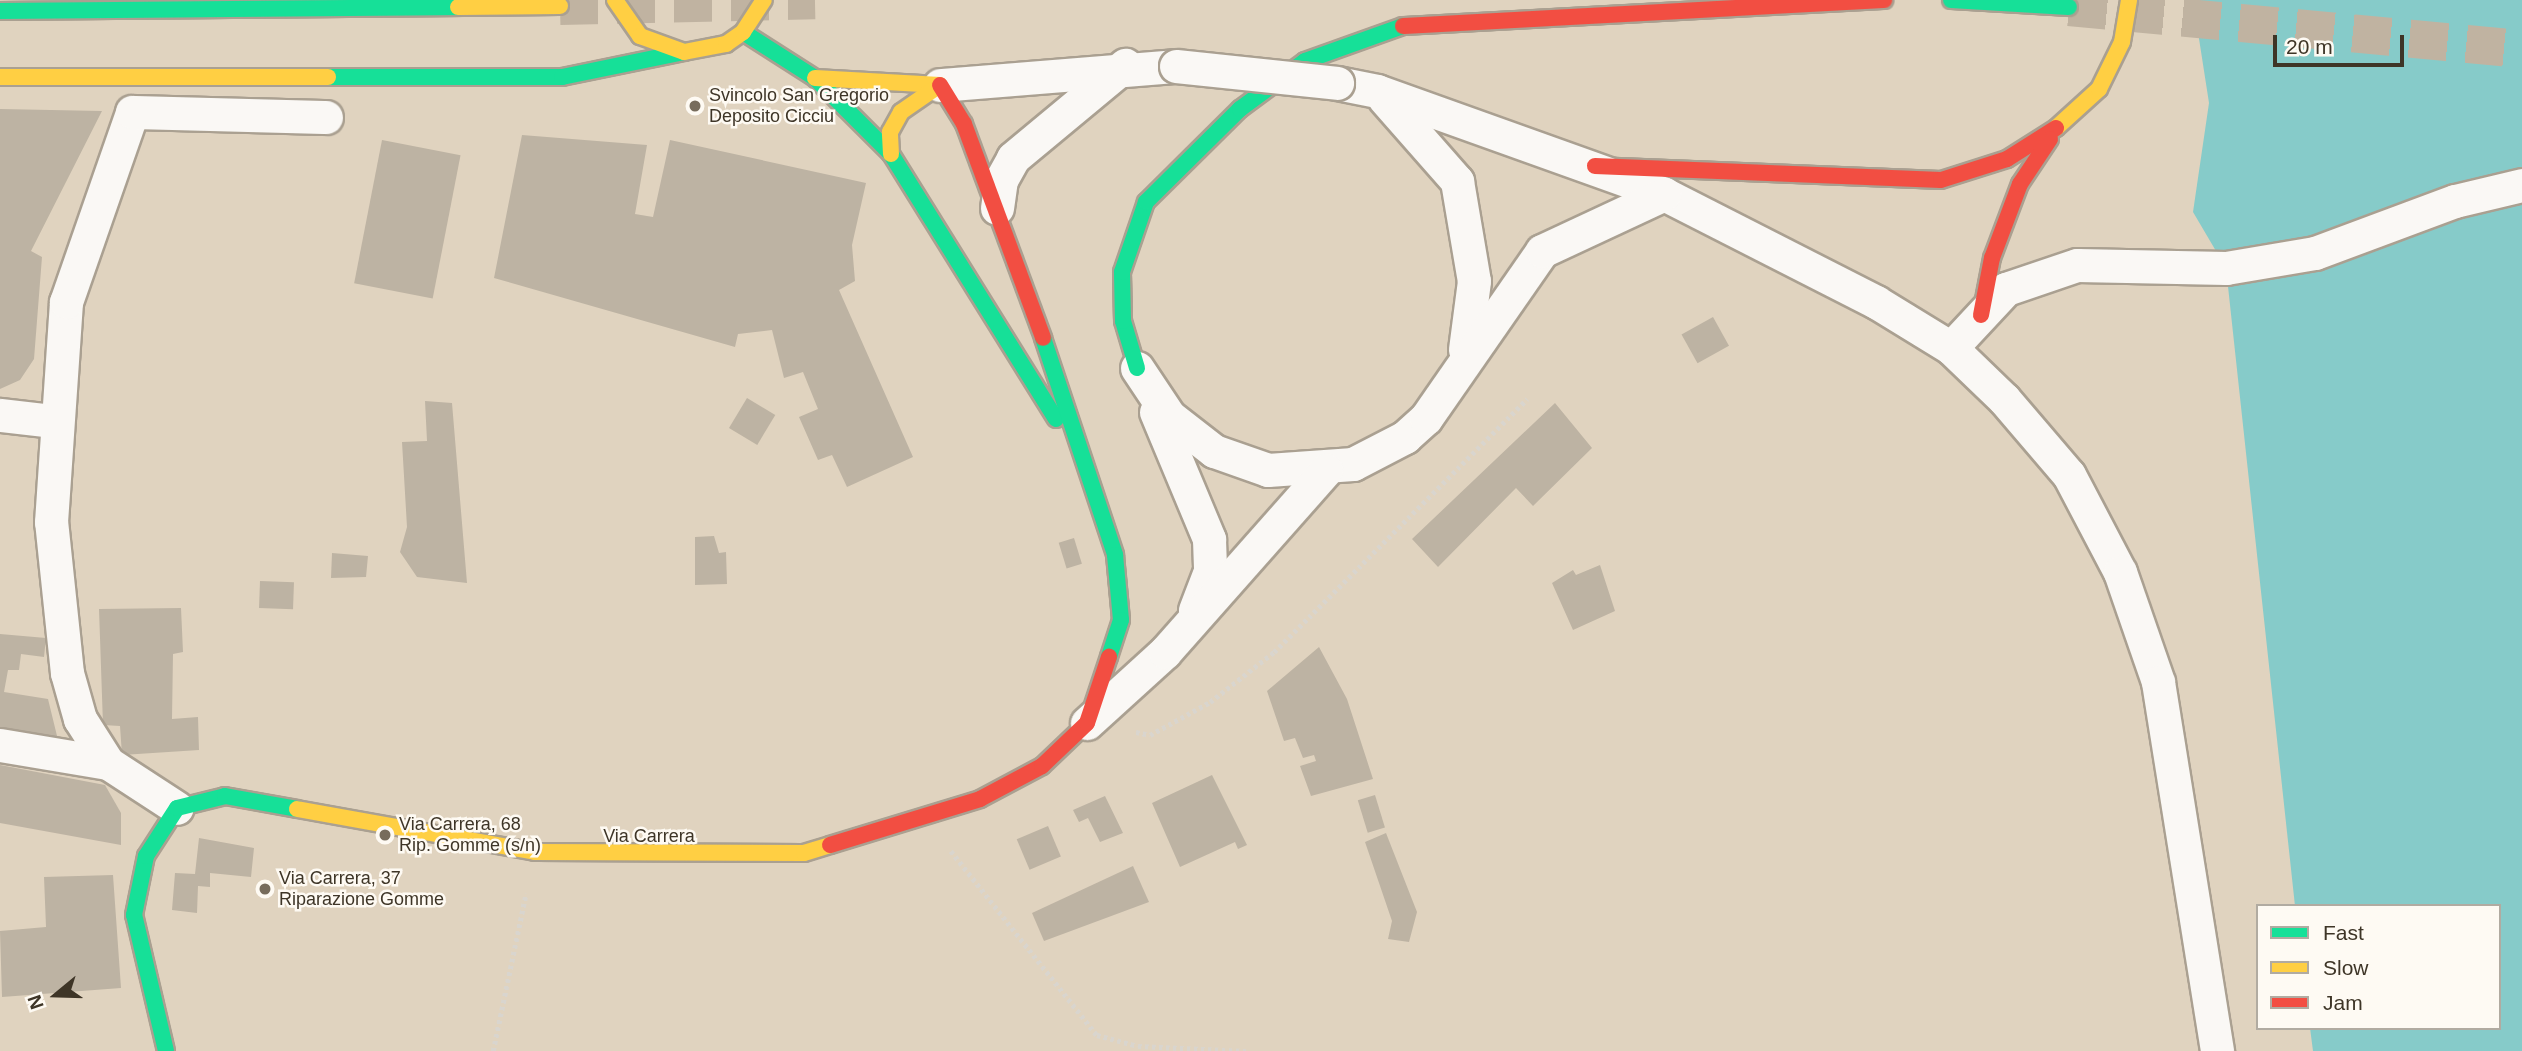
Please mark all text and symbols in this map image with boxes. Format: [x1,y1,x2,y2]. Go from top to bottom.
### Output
scale bar [2277,21,2408,65]
text: 20 m [2286,35,2333,58]
place label: Svincolo San Gregorio Deposito Cicciu [709,85,889,128]
marker: Svincolo San Gregorio Deposito Cicciu [687,98,703,114]
place label: Via Carrera, 68 Rip. Gomme (s/n) [399,814,541,856]
street label: Via Carrera [603,825,695,847]
marker: Via Carrera, 68 Rip. Gomme (s/n) [377,827,393,843]
place label: Via Carrera, 37 Riparazione Gomme [279,868,444,910]
marker: Via Carrera, 37 Riparazione Gomme [257,881,273,897]
legend [2256,904,2501,1030]
text: Fast [2323,921,2364,944]
text: Slow [2323,956,2369,979]
north arrow [21,960,91,1030]
text: Jam [2323,991,2363,1014]
text: N [24,992,48,1012]

